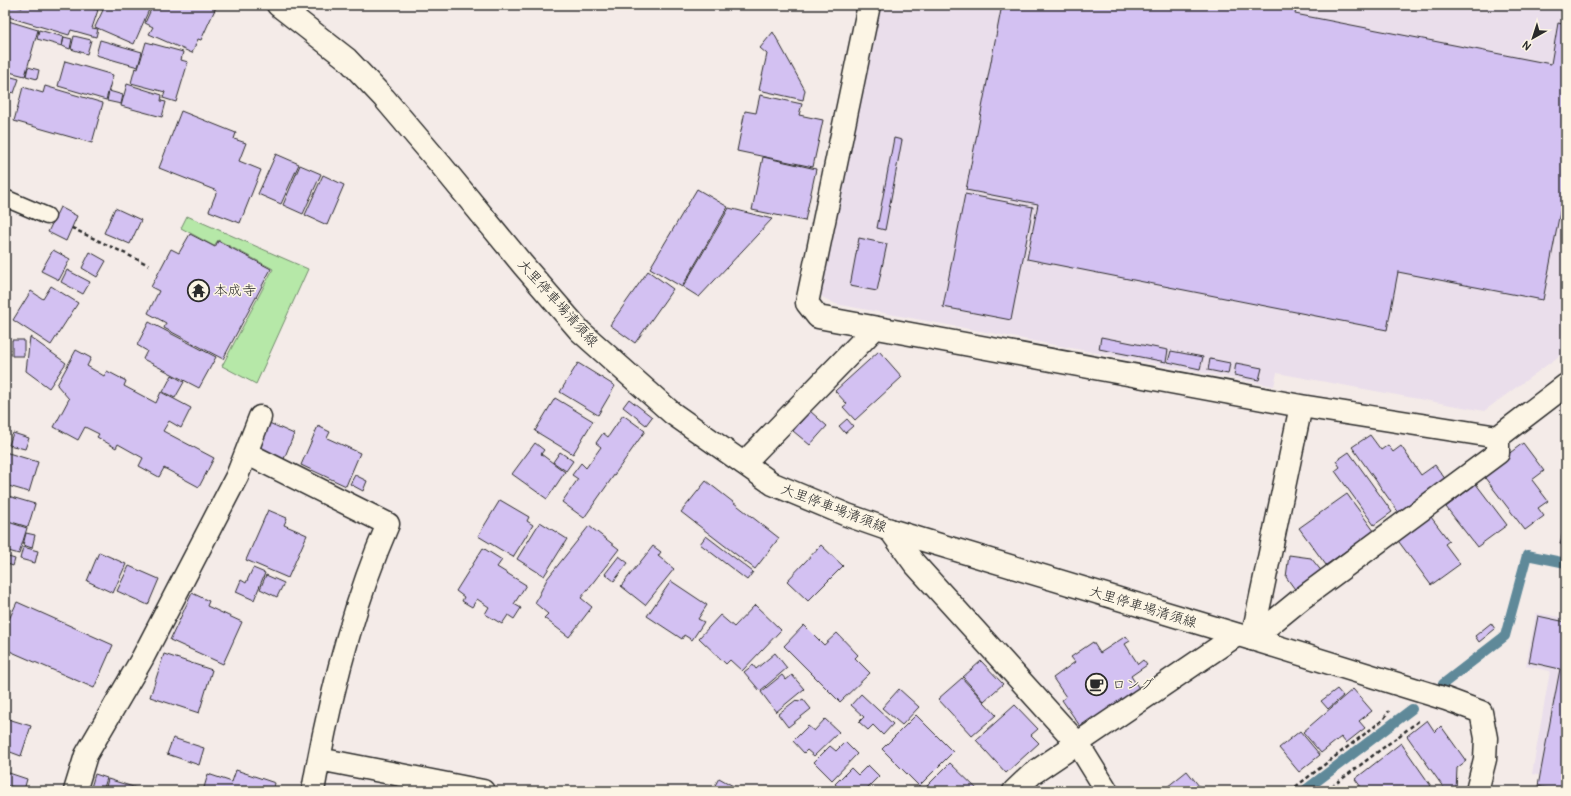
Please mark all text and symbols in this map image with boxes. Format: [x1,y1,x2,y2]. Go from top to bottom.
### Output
north arrow [1513,18,1553,58]
text: N [1520,38,1534,53]
street label: 大里停車場清須線 [514,256,602,350]
temple icon: 本成寺 [185,277,211,303]
place label: 本成寺 [214,282,256,299]
street label: 大里停車場清須線 [779,480,889,536]
street label: 大里停車場清須線 [1087,582,1199,632]
cafe icon: ロング [1083,671,1109,697]
place label: ロング [1112,676,1154,693]

